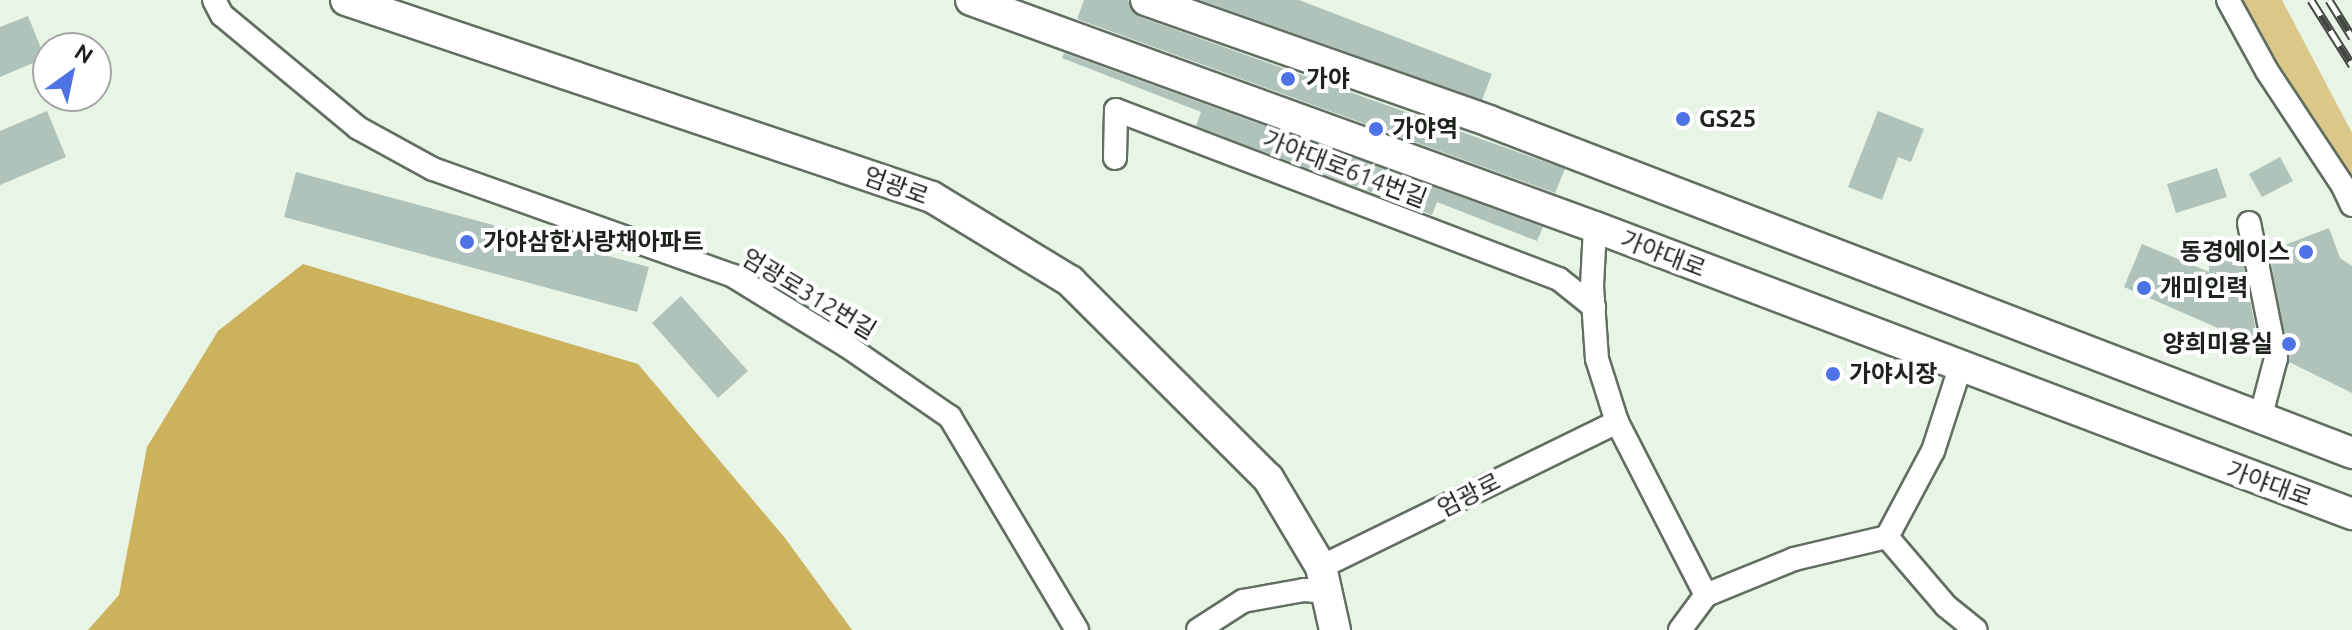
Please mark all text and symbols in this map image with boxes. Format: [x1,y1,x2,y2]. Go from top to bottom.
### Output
north arrow [32,32,112,112]
text: N [71,38,98,68]
place label: 가야 [1306,65,1350,93]
marker: 가야 [1277,68,1299,90]
place label: GS25 [1699,105,1756,133]
marker: GS25 [1674,110,1692,128]
place label: 가야역 [1392,115,1458,143]
marker: 가야역 [1367,120,1385,138]
street label: 가야대로614번길 [1259,125,1431,213]
street label: 엄광로 [860,161,932,211]
street label: 가야대로 [1617,225,1709,283]
place label: 가야삼한사랑채아파트 [483,228,704,256]
marker: 가야삼한사랑채아파트 [458,233,476,251]
place label: 동경에이스 [2180,238,2290,266]
street label: 엄광로312번길 [737,243,881,345]
marker: 동경에이스 [2297,243,2315,261]
place label: 개미인력 [2160,274,2248,302]
marker: 개미인력 [2135,279,2153,297]
place label: 양희미용실 [2163,330,2273,358]
marker: 양희미용실 [2280,335,2298,353]
place label: 가야시장 [1849,360,1937,388]
marker: 가야시장 [1824,365,1842,383]
street label: 가야대로 [2223,455,2315,513]
street label: 엄광로 [1433,467,1505,523]

